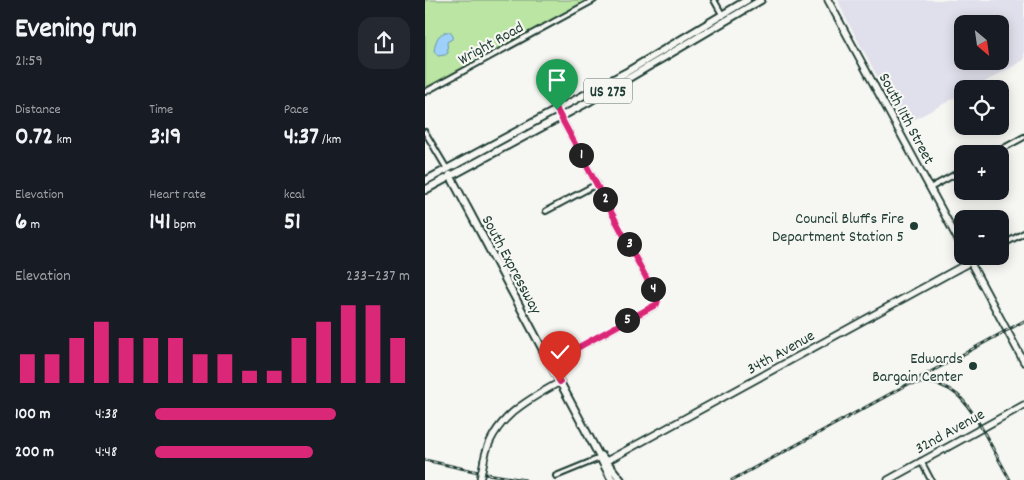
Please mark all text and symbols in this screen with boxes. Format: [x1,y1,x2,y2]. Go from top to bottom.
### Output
text: Evening run [15,11,137,51]
north arrow [954,15,1009,70]
map controls [954,15,1009,265]
button: share [358,17,410,69]
street label: Wright Road [454,17,528,72]
text: 21:59 [15,50,43,73]
pin [536,59,578,110]
icon: arrive [543,66,571,94]
street label: South 11th Street [872,69,940,169]
road number: US 275 [584,78,632,104]
button: locate [954,80,1009,135]
text: Distance [15,100,61,120]
text: Time [149,100,173,120]
text: Pace [284,100,308,120]
text: 0.72 [15,120,53,156]
text: 3:19 [149,120,182,156]
text: 4:37 [284,120,319,156]
text: km [53,130,72,150]
text: /km [319,130,341,150]
pin: 1 [569,142,593,168]
text: 1 [580,145,583,165]
button: + [954,145,1009,200]
text: Elevation [15,185,64,205]
text: Heart rate [149,185,206,205]
text: kcal [284,185,305,205]
pin: 2 [593,186,617,212]
text: 2 [602,189,609,209]
text: 6 [15,205,27,241]
text: 141 [149,205,171,241]
text: 51 [284,205,301,241]
place label: Council Bluffs Fire Department Station 5 [772,208,904,249]
button: − [954,210,1009,265]
street label: South Expressway [475,212,547,319]
text: m [27,215,40,235]
text: bpm [171,215,196,235]
marker: Council Bluffs Fire Department Station 5 [908,220,920,232]
pin: 3 [617,232,641,256]
text: 3 [626,234,633,254]
text: Elevation [15,265,71,288]
text: 233–237 m [346,265,410,288]
pin: 4 [641,276,665,302]
text: 4 [651,279,656,299]
pin: 5 [615,308,639,332]
text: 5 [624,310,631,330]
street label: 34th Avenue [743,325,819,381]
pin [539,331,581,382]
icon: check [546,338,574,366]
place label: Edwards Bargain Center [872,348,963,389]
marker: Edwards Bargain Center [967,360,979,372]
text: 100 m [15,403,51,426]
text: 4:38 [95,403,118,426]
street label: 32nd Avenue [911,404,989,461]
text: 200 m [15,441,54,464]
text: 4:48 [95,441,117,464]

